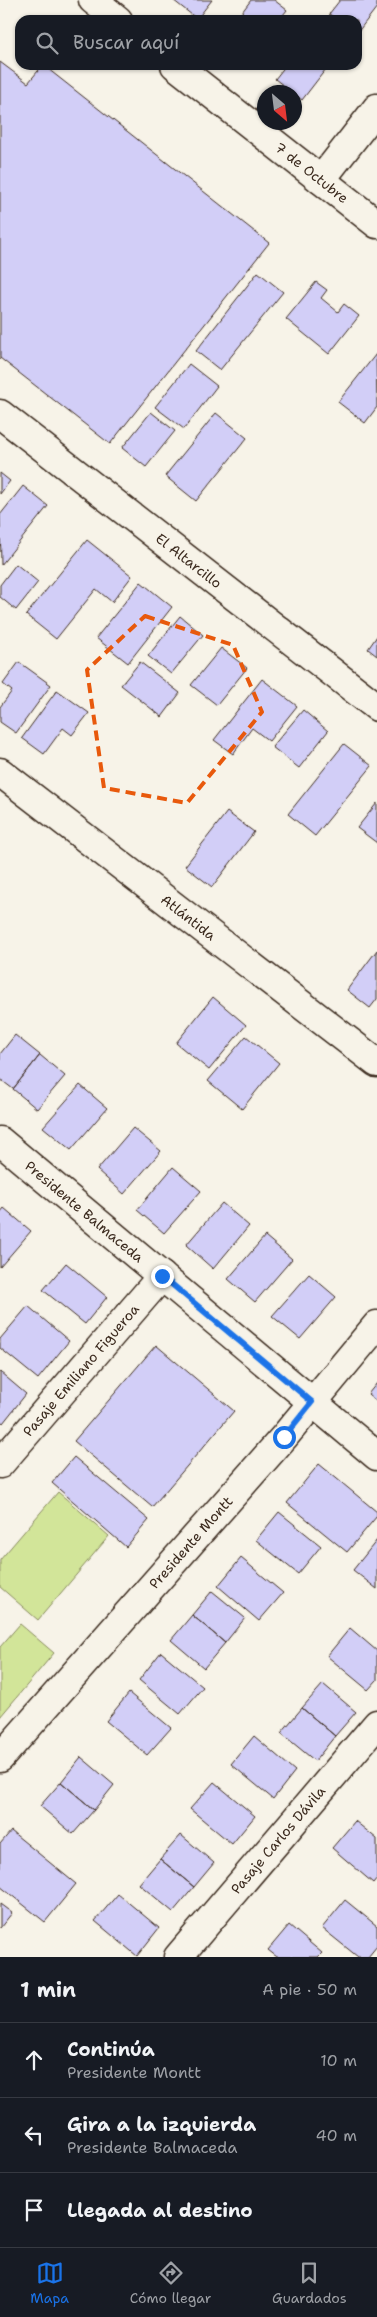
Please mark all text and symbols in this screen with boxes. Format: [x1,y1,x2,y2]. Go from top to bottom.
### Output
search box [15,15,362,70]
icon: search [33,29,61,57]
text: Buscar aquí [73,30,179,55]
north arrow [257,85,302,130]
street label: 7 de Octubre [271,138,352,207]
street label: El Altarcillo [152,529,225,592]
street label: Atlántida [157,891,220,944]
street label: Presidente Balmaceda [21,1157,148,1266]
route end [151,1265,174,1288]
street label: Pasaje Emiliano Figueroa [19,1300,143,1440]
route start [273,1426,296,1449]
street label: Presidente Montt [145,1492,237,1592]
street label: Pasaje Carlos Dávila [227,1782,329,1898]
text: 1 min [20,1976,76,2004]
text: A pie · 50 m [262,1979,357,2000]
text: Continúa [67,2037,155,2062]
icon: ahead [20,2046,48,2074]
text: 10 m [320,2050,357,2071]
text: Presidente Montt [67,2062,201,2083]
text: Gira a la izquierda [67,2112,256,2137]
icon: left [20,2121,48,2149]
text: 40 m [315,2125,357,2146]
text: Presidente Balmaceda [67,2137,237,2158]
icon: arrive [20,2196,48,2224]
text: Llegada al destino [67,2198,253,2223]
tab: Mapa [30,2259,69,2307]
tab: Cómo llegar [130,2259,211,2307]
tab: Guardados [272,2259,347,2307]

